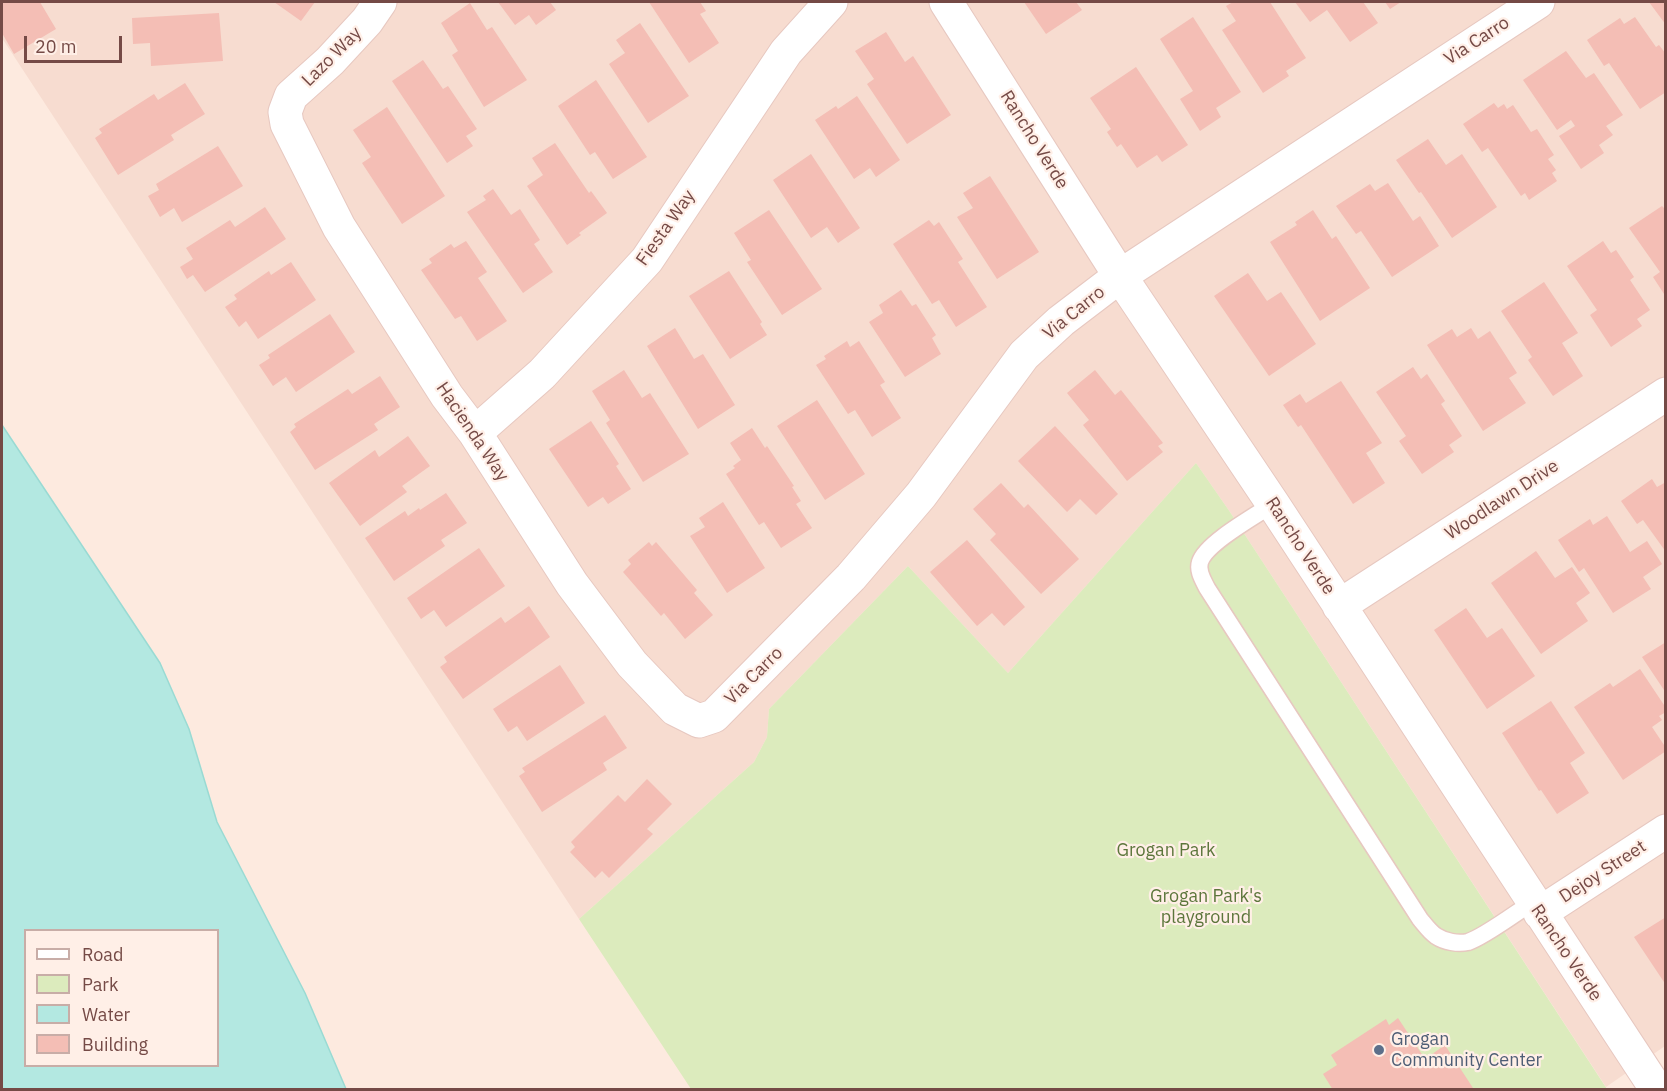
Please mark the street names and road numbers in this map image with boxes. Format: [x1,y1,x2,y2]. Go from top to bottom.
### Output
street label: Via Carro [1440,12,1514,70]
street label: Lazo Way [298,23,366,91]
street label: Rancho Verde [995,87,1073,193]
street label: Fiesta Way [632,186,700,270]
street label: Via Carro [1039,282,1109,344]
street label: Hacienda Way [431,378,513,486]
street label: Woodlawn Drive [1441,455,1563,545]
street label: Rancho Verde [1260,493,1340,599]
street label: Via Carro [720,642,788,710]
street label: Dejoy Street [1556,836,1650,908]
street label: Rancho Verde [1526,901,1606,1005]

